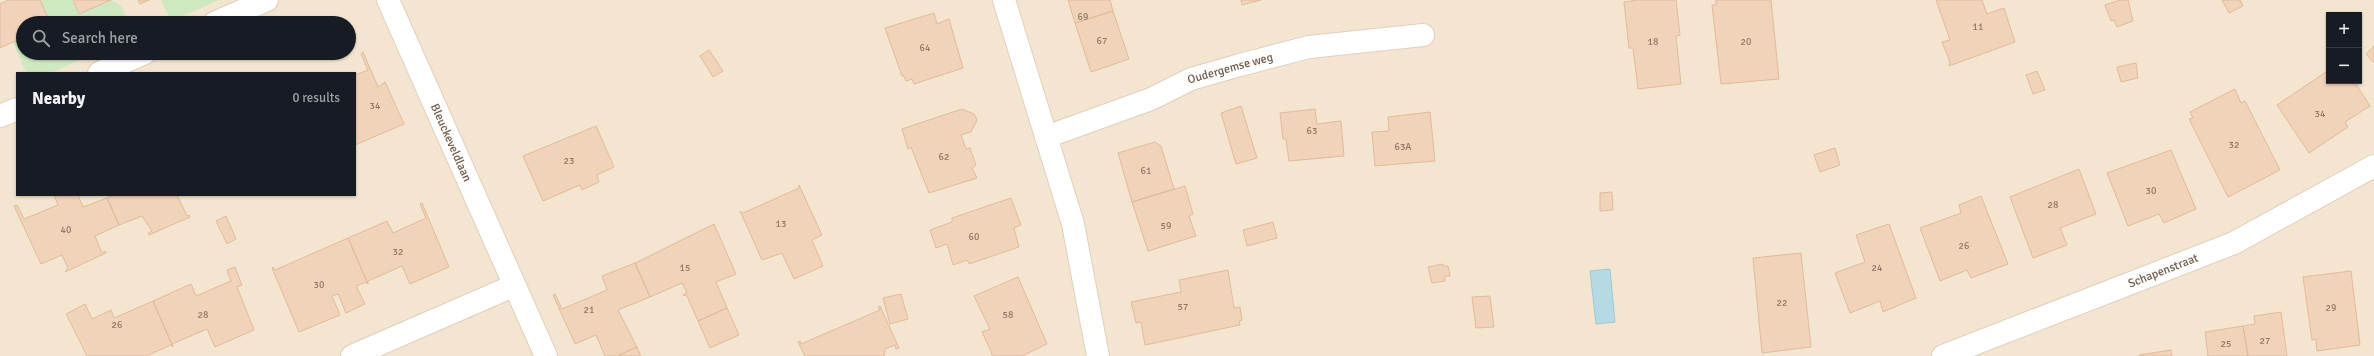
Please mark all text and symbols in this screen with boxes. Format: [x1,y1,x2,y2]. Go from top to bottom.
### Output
house number: 69 [1078,11,1088,23]
map controls [2326,12,2362,84]
button: + [2326,12,2362,48]
search box [16,16,356,60]
house number: 11 [1973,21,1983,33]
icon: search [30,27,52,49]
text: Search here [62,29,138,47]
house number: 67 [1097,35,1107,47]
house number: 18 [1648,36,1658,48]
house number: 20 [1741,36,1751,48]
house number: 64 [920,42,931,54]
button: − [2326,48,2362,84]
street label: Oudergemse weg [1186,49,1274,87]
text: Nearby [32,88,85,109]
text: 0 results [292,90,340,106]
house number: 34 [370,100,381,112]
street label: Bleuckeveldlaan [427,101,475,184]
house number: 34 [2315,108,2326,120]
house number: 63 [1307,125,1317,137]
house number: 32 [2229,139,2239,151]
house number: 63A [1395,141,1411,153]
house number: 62 [939,151,949,163]
house number: 23 [564,155,574,167]
house number: 61 [1141,165,1151,177]
house number: 30 [2146,185,2156,197]
house number: 28 [2048,199,2058,211]
house number: 13 [776,218,786,230]
house number: 59 [1161,220,1171,232]
house number: 40 [61,224,71,236]
house number: 60 [969,231,979,243]
house number: 26 [1959,240,1969,252]
house number: 32 [393,246,403,258]
street label: Schapenstraat [2126,250,2200,291]
house number: 15 [680,262,690,274]
house number: 24 [1872,262,1883,274]
house number: 30 [314,279,324,291]
house number: 22 [1777,297,1787,309]
house number: 57 [1178,301,1188,313]
house number: 29 [2326,302,2336,314]
house number: 21 [584,304,594,316]
house number: 28 [198,309,208,321]
house number: 58 [1003,309,1013,321]
house number: 26 [112,319,122,331]
house number: 27 [2260,335,2270,347]
house number: 25 [2221,338,2231,350]

